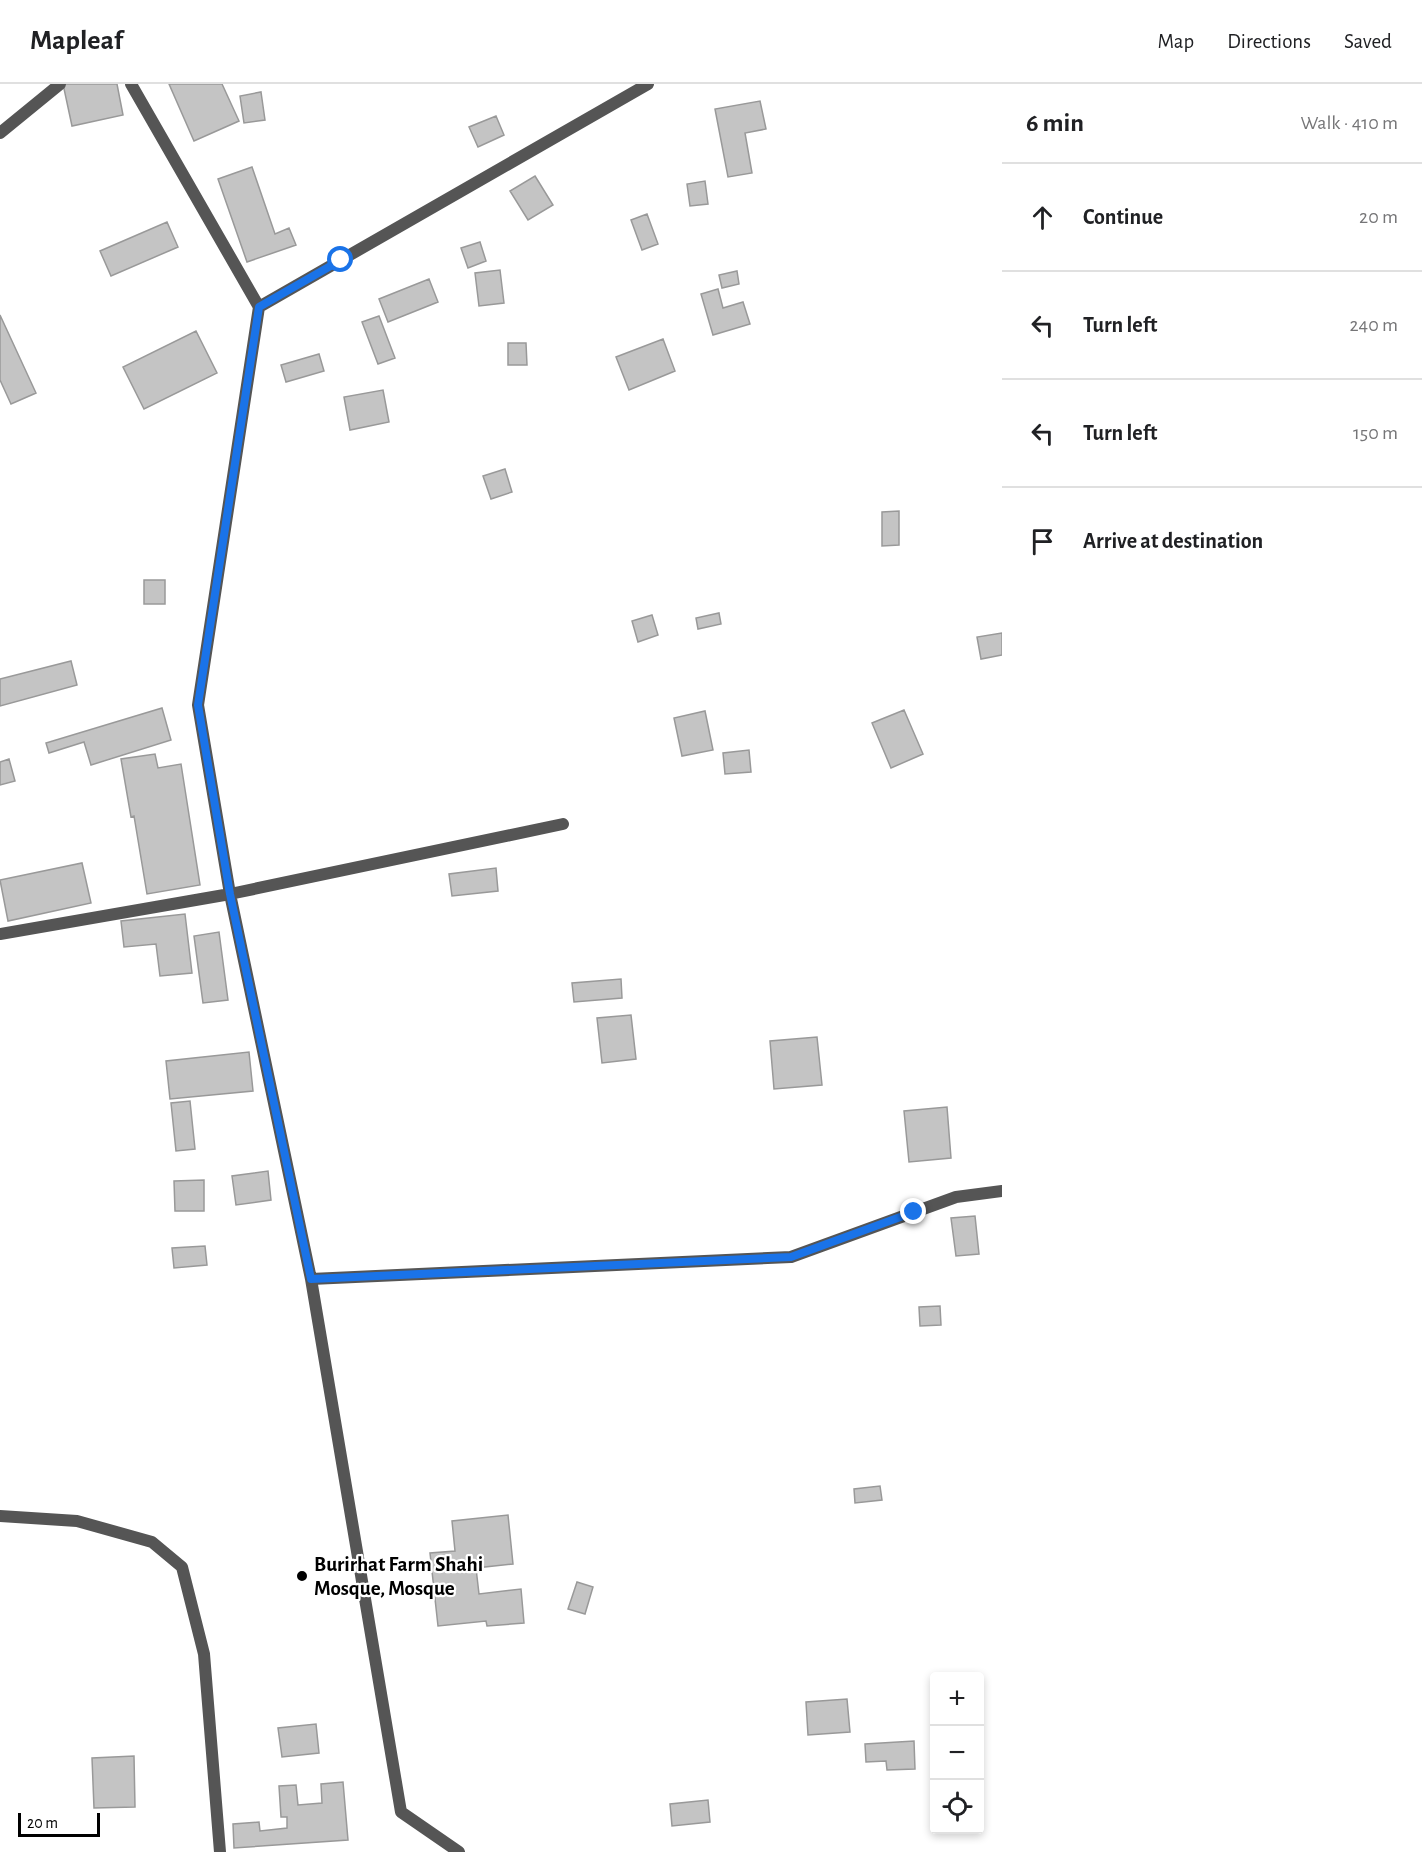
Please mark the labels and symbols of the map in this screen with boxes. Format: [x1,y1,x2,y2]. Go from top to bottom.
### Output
route start [327,246,353,272]
route end [900,1198,926,1224]
place label: Burirhat Farm Shahi Mosque, Mosque [314,1554,483,1599]
marker: Burirhat Farm Shahi Mosque, Mosque [295,1569,309,1583]
scale bar [18,1810,100,1838]

